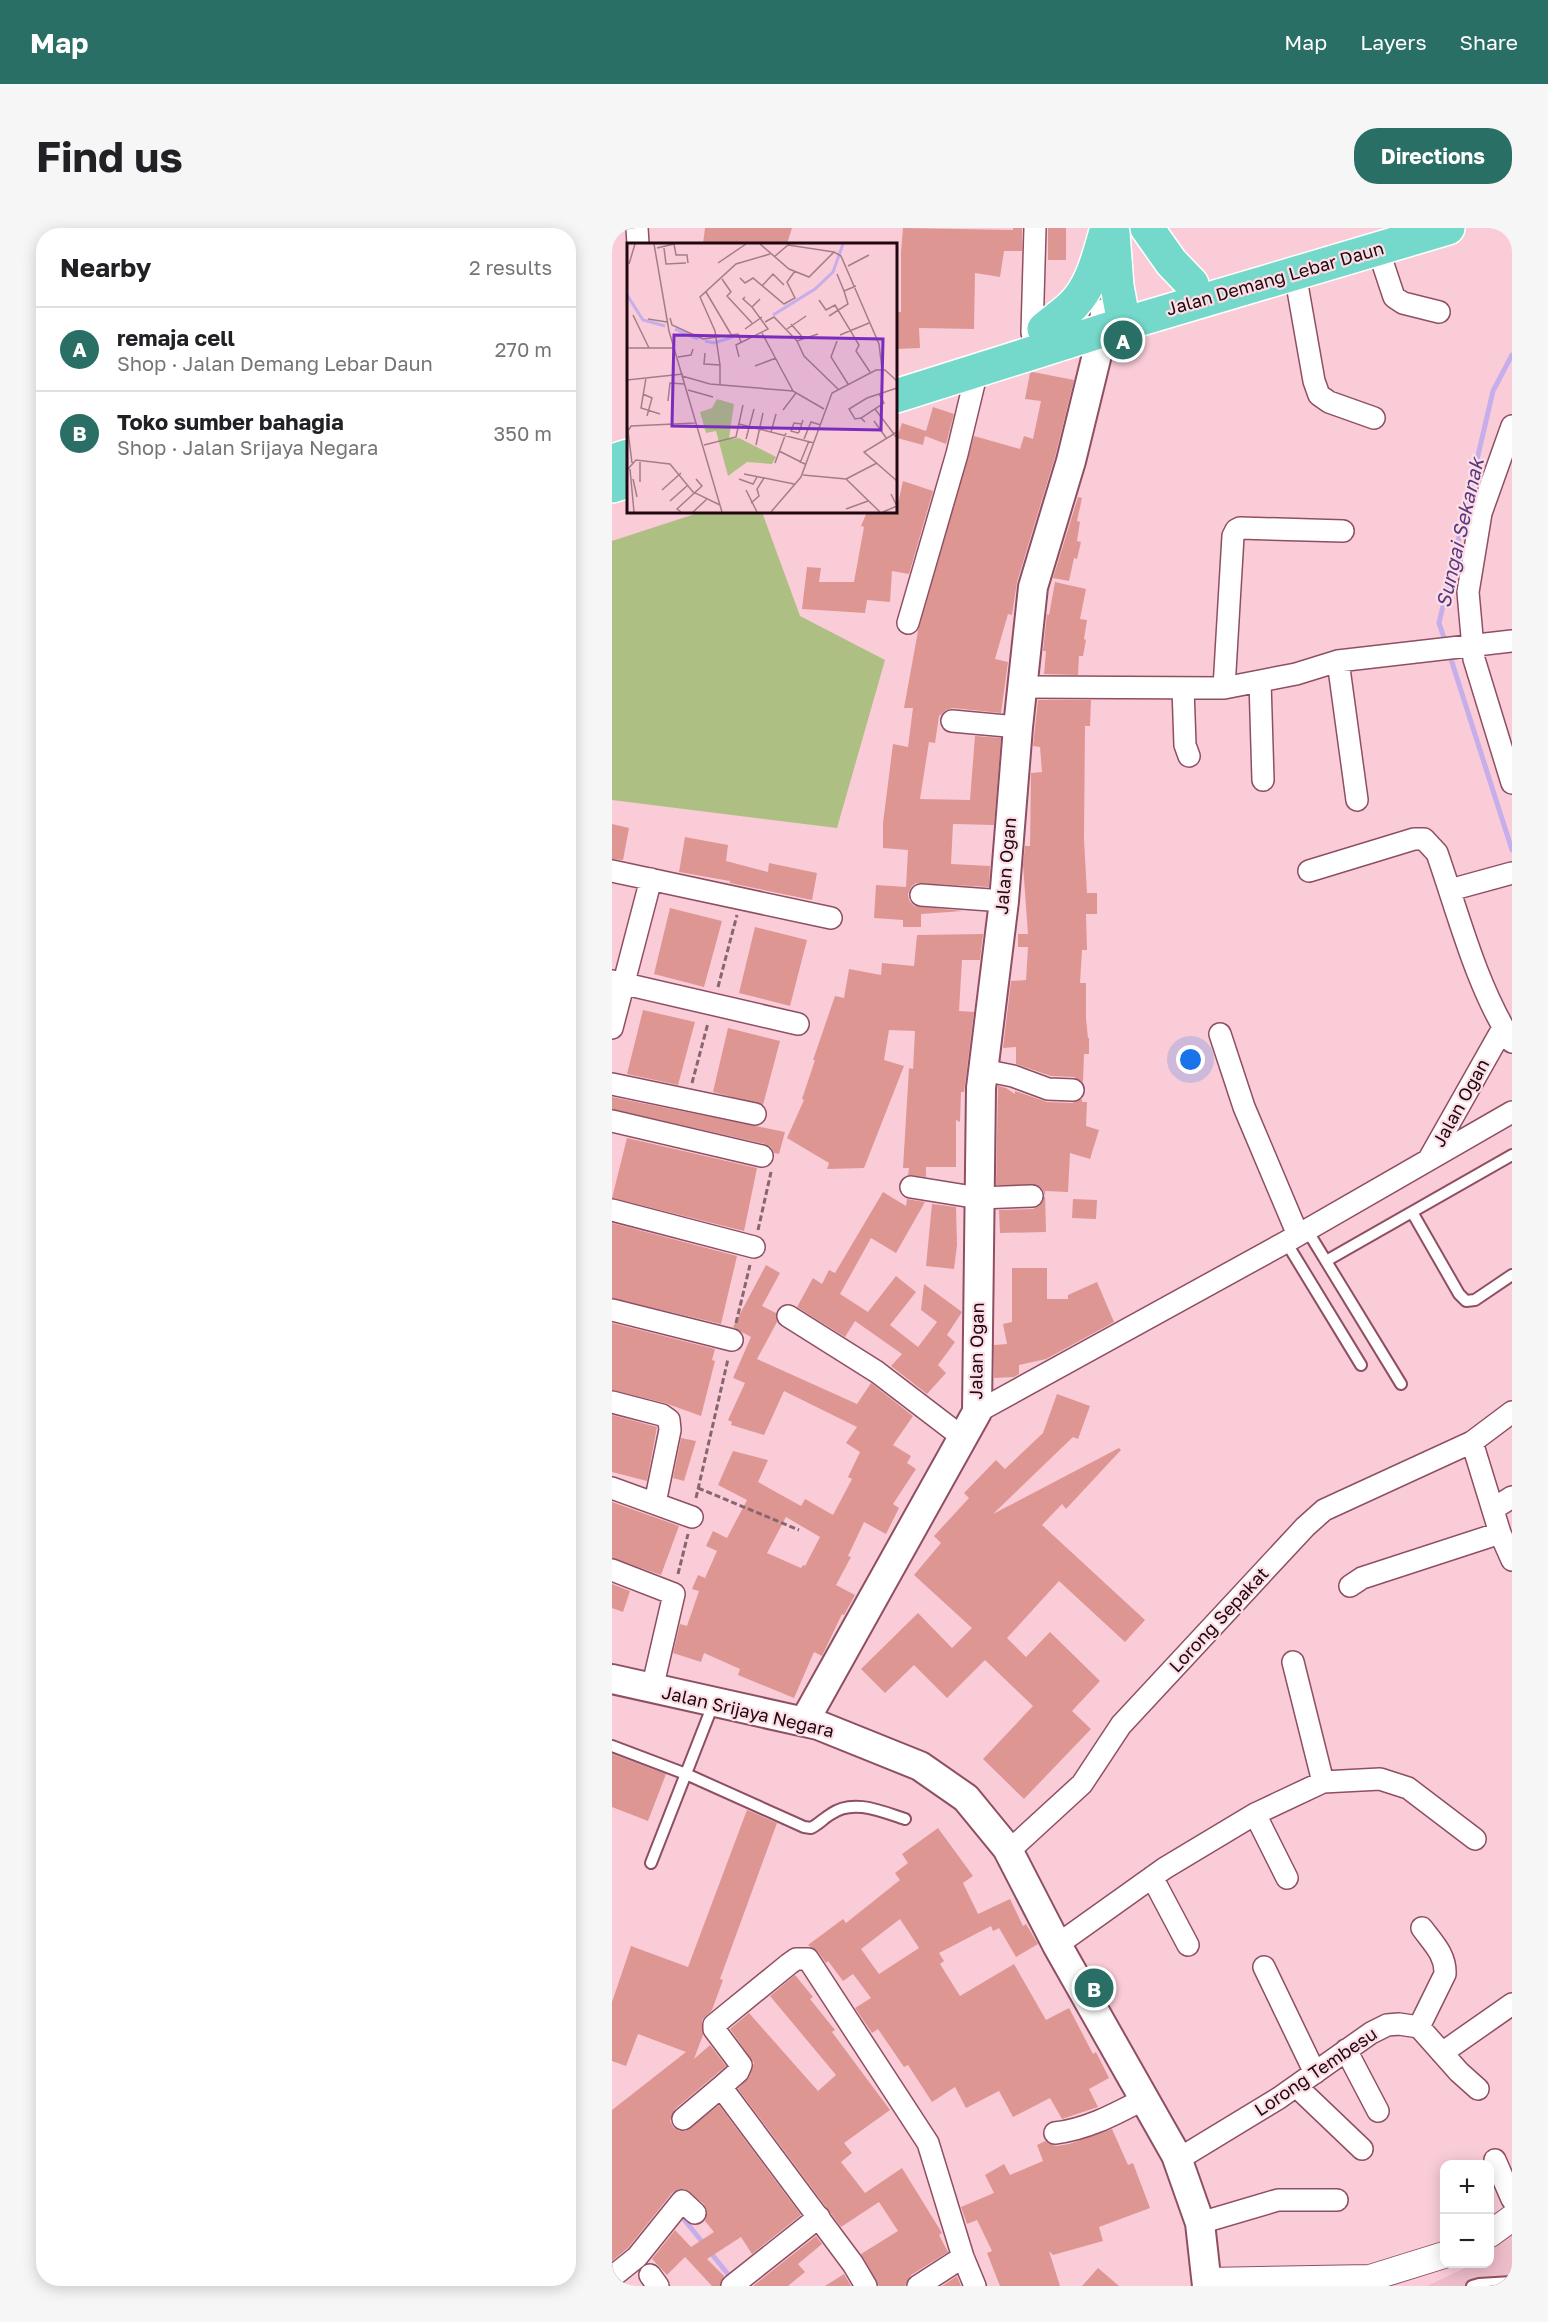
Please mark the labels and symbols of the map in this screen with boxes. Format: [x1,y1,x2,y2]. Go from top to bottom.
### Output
street label: Jalan Demang Lebar Daun [1163,236,1386,320]
inset map [627,243,897,513]
pin: A [1104,318,1142,362]
water label: Sungai Sekanak [1430,453,1489,610]
street label: Jalan Ogan [990,816,1020,915]
your location [1176,1045,1205,1074]
street label: Jalan Ogan [1427,1055,1493,1150]
street label: Jalan Ogan [964,1302,988,1400]
street label: Lorong Sepakat [1164,1562,1273,1676]
street label: Jalan Srijaya Negara [660,1680,837,1742]
pin: B [1074,1966,1114,2010]
street label: Lorong Tembesu [1250,2022,1381,2120]

